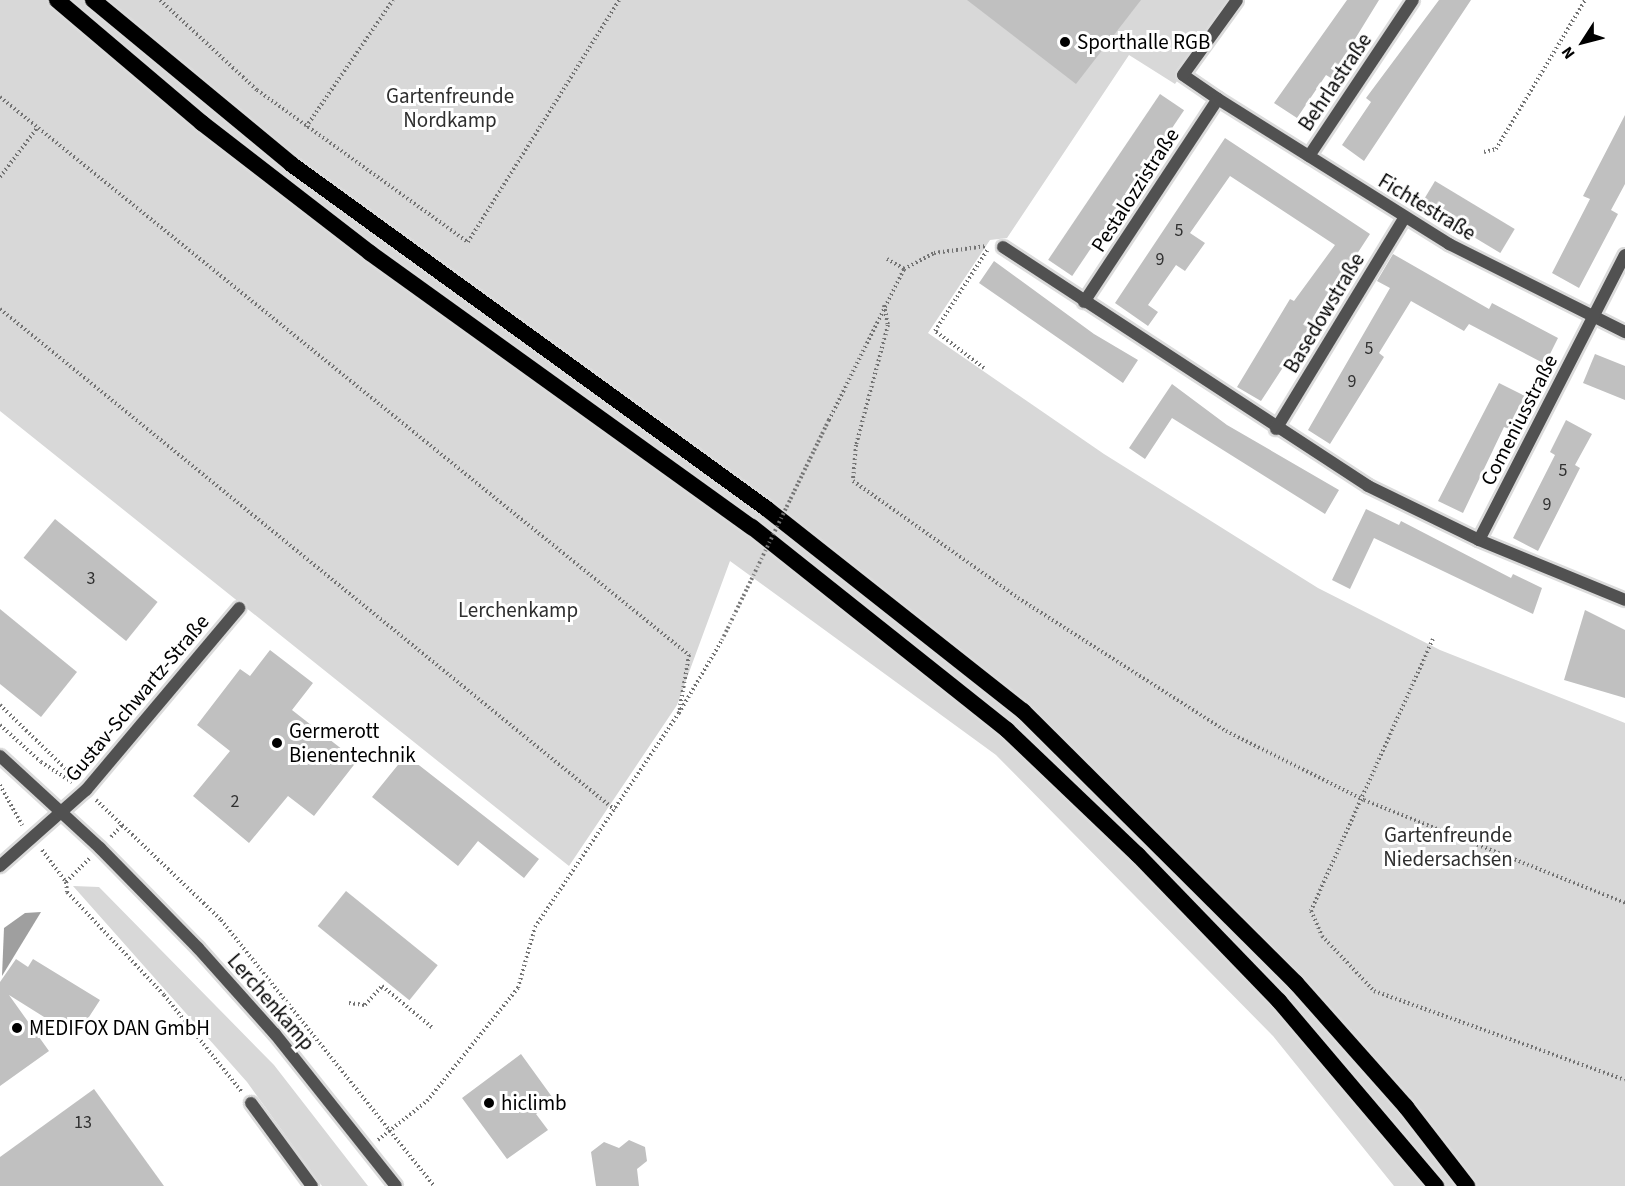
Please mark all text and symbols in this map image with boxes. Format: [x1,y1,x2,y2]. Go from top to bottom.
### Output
north arrow [1553,12,1613,72]
street label: Behrlastraße [1293,28,1377,136]
place label: Sporthalle RGB [1077,29,1210,55]
marker: Sporthalle RGB [1058,35,1072,49]
text: N [1556,42,1580,63]
park label: Gartenfreunde Nordkamp [386,83,514,133]
street label: Pestalozzistraße [1086,123,1184,257]
street label: Fichtestraße [1374,168,1480,246]
house number: 5 [1175,220,1183,242]
street label: Basedowstraße [1278,248,1370,378]
house number: 9 [1156,249,1164,271]
house number: 5 [1365,338,1373,360]
street label: Comeniusstraße [1475,350,1563,490]
house number: 9 [1348,371,1356,393]
house number: 5 [1559,460,1567,482]
house number: 9 [1543,494,1551,516]
house number: 3 [87,568,95,590]
park label: Lerchenkamp [458,597,578,623]
street label: Gustav-Schwartz-Straße [60,609,214,787]
place label: Germerott Bienentechnik [289,718,416,768]
marker: Germerott Bienentechnik [270,736,284,750]
house number: 2 [231,791,239,813]
park label: Gartenfreunde Niedersachsen [1383,822,1513,872]
street label: Lerchenkamp [222,948,320,1056]
place label: MEDIFOX DAN GmbH [29,1015,210,1041]
marker: MEDIFOX DAN GmbH [10,1021,24,1035]
place label: hiclimb [501,1090,567,1116]
marker: hiclimb [482,1096,496,1110]
house number: 13 [74,1112,92,1134]

